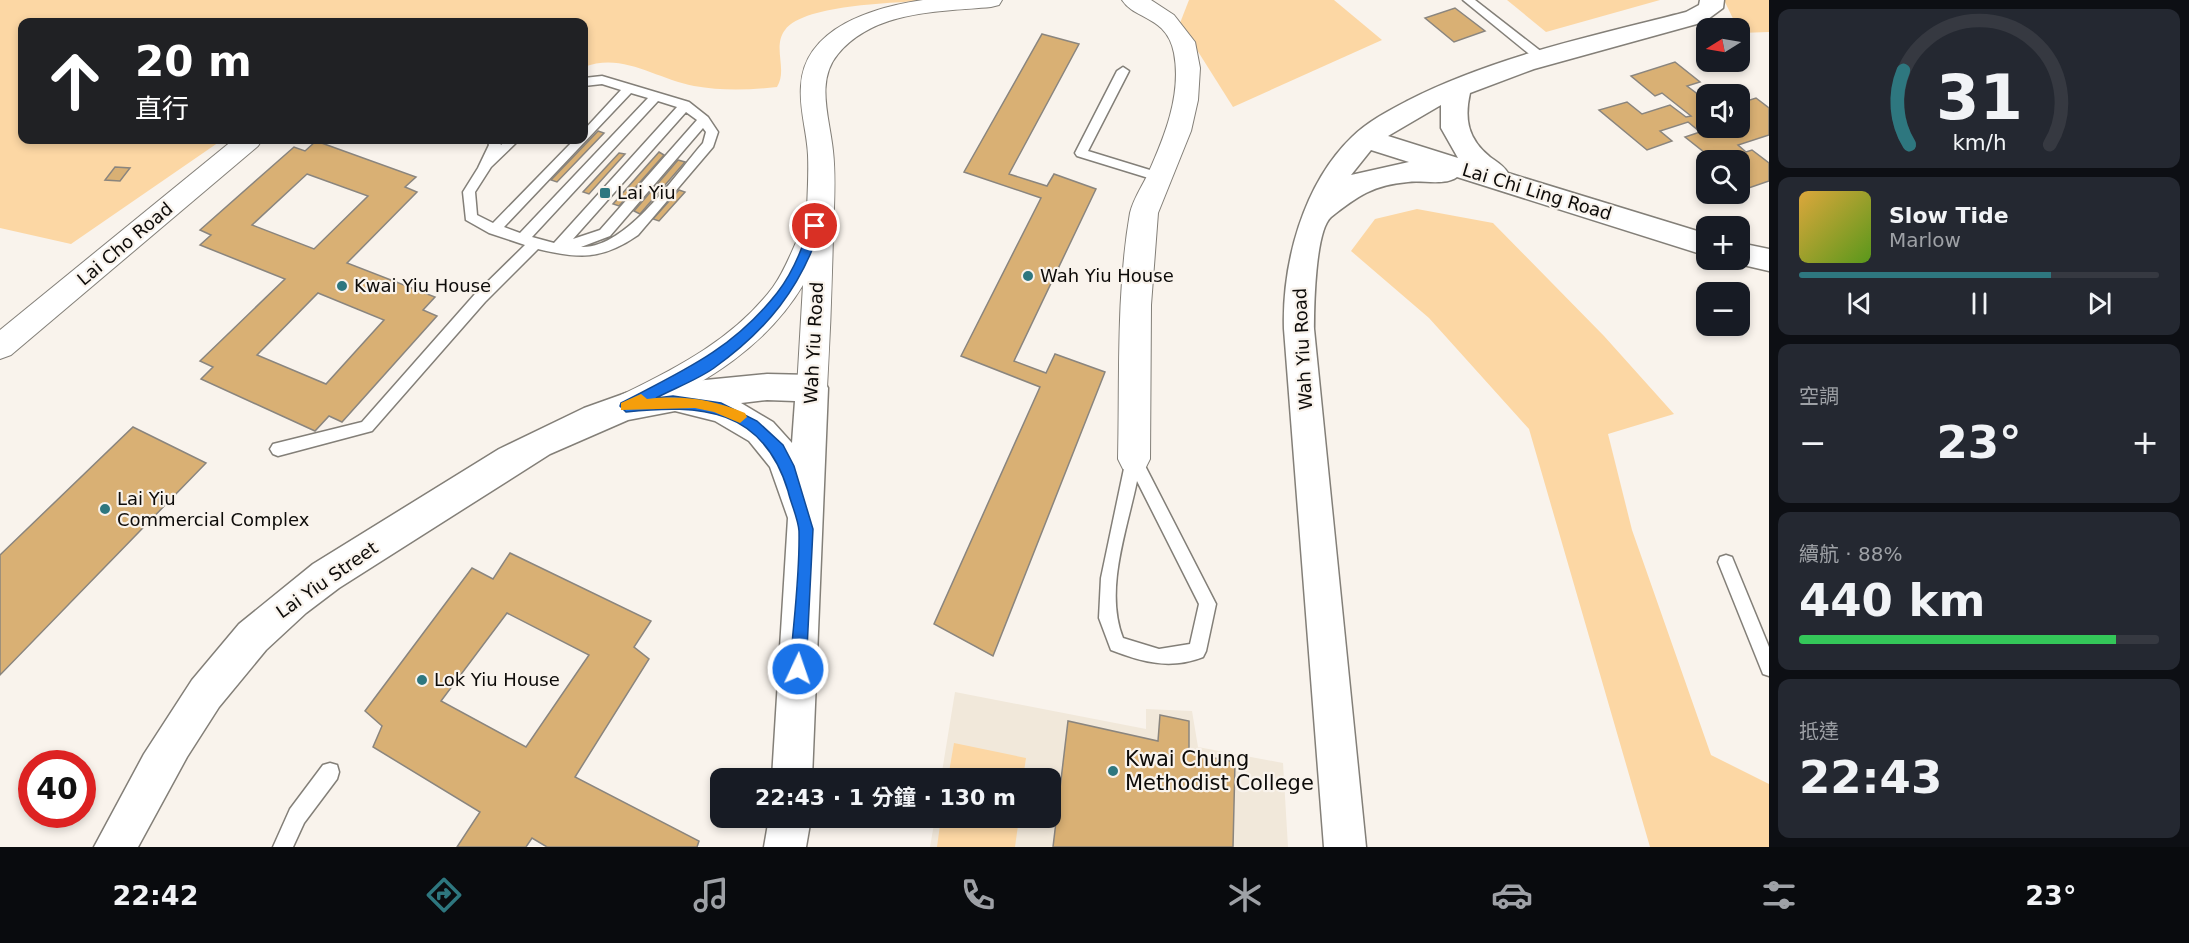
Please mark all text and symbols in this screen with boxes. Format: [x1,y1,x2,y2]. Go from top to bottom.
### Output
north arrow [1696,18,1750,72]
map controls [1696,18,1750,336]
text: 20 m [135,37,252,86]
icon: ahead [36,42,114,120]
text: 31 [1936,61,2022,134]
button: sound [1696,84,1750,138]
text: 直行 [135,93,189,124]
text: km/h [1952,131,2006,156]
button: search [1696,150,1750,204]
street label: Lai Chi Ling Road [1460,159,1614,224]
place label: Lai Yiu [617,182,676,203]
marker: Lai Yiu [598,186,612,200]
street label: Lai Cho Road [73,198,176,289]
pin [789,200,840,251]
text: Slow Tide [1889,203,2009,228]
icon: arrive [798,209,831,242]
button: + [1696,216,1750,270]
text: Marlow [1889,228,1961,252]
place label: Wah Yiu House [1040,265,1174,286]
marker: Wah Yiu House [1021,269,1035,283]
place label: Kwai Yiu House [354,275,491,296]
marker: Kwai Yiu House [335,279,349,293]
street label: Wah Yiu Road [800,281,827,405]
button: − [1696,282,1750,336]
street label: Wah Yiu Road [1289,287,1316,411]
icon: previous [1843,287,1876,320]
icon: pause [1963,287,1996,320]
icon: next [2083,287,2116,320]
text: 空調 [1799,384,1839,408]
text: 23° [1936,416,2022,469]
text: − [1799,423,1827,462]
text: + [2131,423,2159,462]
place label: Lai Yiu Commercial Complex [117,488,310,530]
marker: Lai Yiu Commercial Complex [98,502,112,516]
street label: Lai Yiu Street [272,537,381,622]
text: 續航 · 88% [1799,542,1903,566]
text: 440 km [1799,574,1985,627]
position arrow [766,637,830,701]
place label: Lok Yiu House [434,669,560,690]
marker: Lok Yiu House [415,673,429,687]
text: 抵達 [1799,719,1839,743]
place label: Kwai Chung Methodist College [1125,747,1314,795]
speed limit sign: 40 [18,750,96,828]
text: 22:43 [1799,751,1942,804]
marker: Kwai Chung Methodist College [1106,764,1120,778]
text: 22:43 · 1 分鐘 · 130 m [755,785,1016,810]
icon: directions [423,874,465,916]
icon: music [690,874,732,916]
icon: phone [957,874,999,916]
icon: climate [1224,874,1266,916]
icon: car [1491,874,1533,916]
icon: filters [1758,874,1800,916]
text: 22:42 [112,880,198,911]
text: 23° [2025,880,2076,911]

